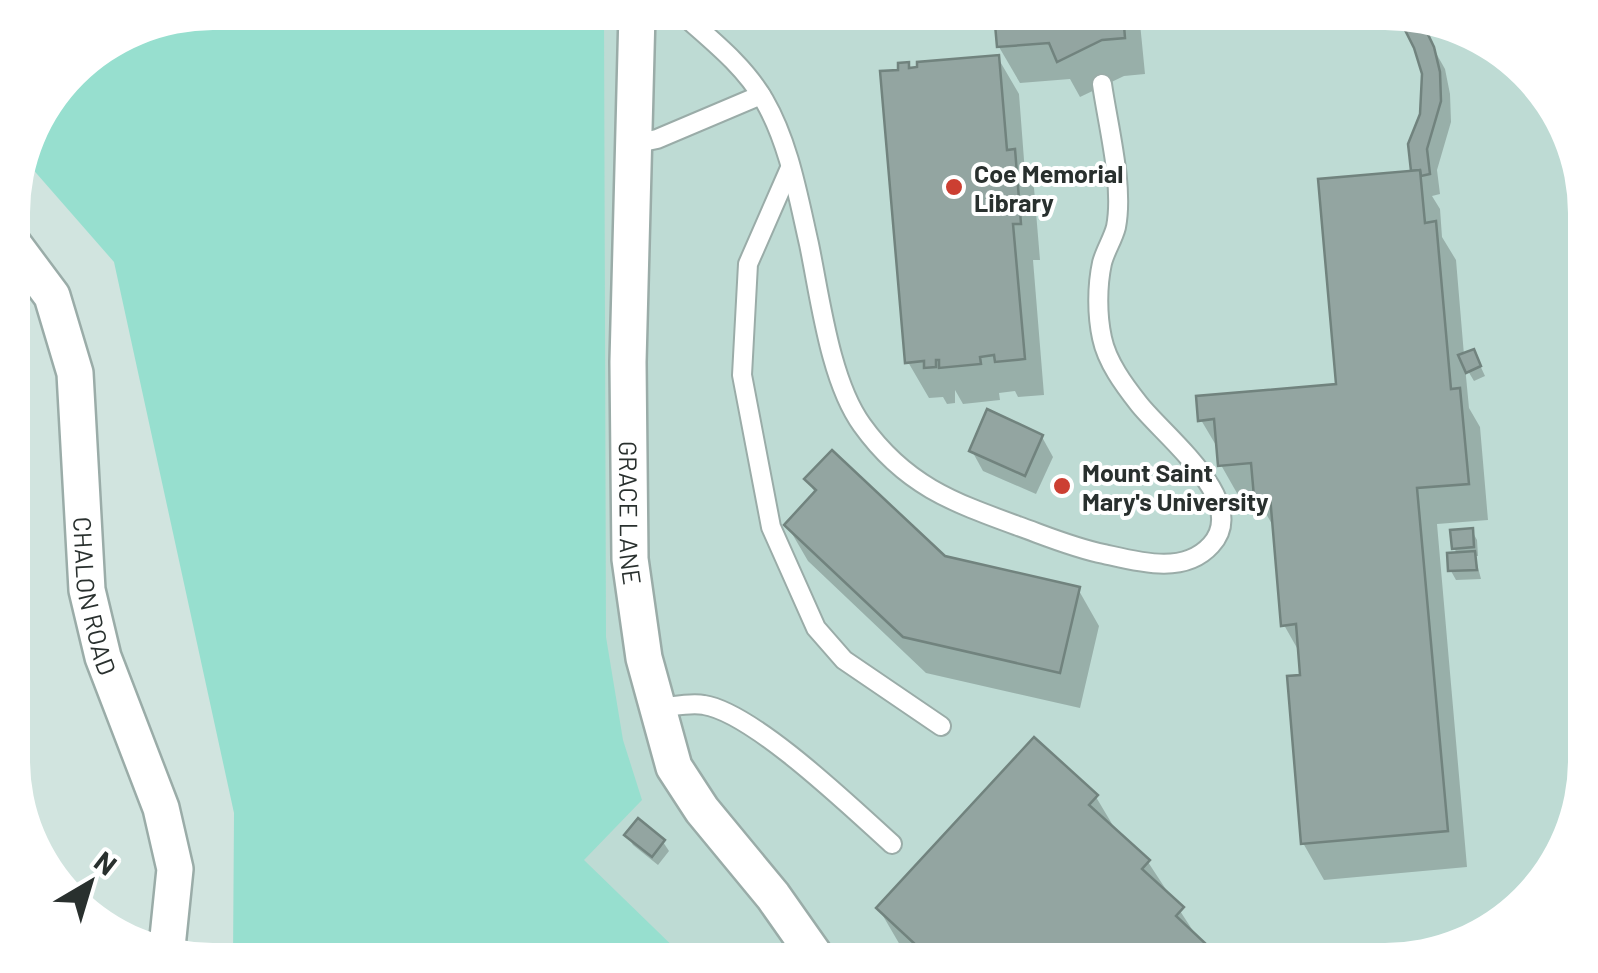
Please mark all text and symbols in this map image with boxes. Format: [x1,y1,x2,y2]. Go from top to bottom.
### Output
place label: Coe Memorial Library [974,158,1123,217]
marker: Coe Memorial Library [943,176,965,198]
street label: GRACE LANE [614,441,648,587]
place label: Mount Saint Mary's University [1082,457,1269,516]
marker: Mount Saint Mary's University [1051,475,1073,497]
street label: CHALON ROAD [68,516,123,679]
north arrow [40,833,140,933]
text: N [88,843,124,882]

